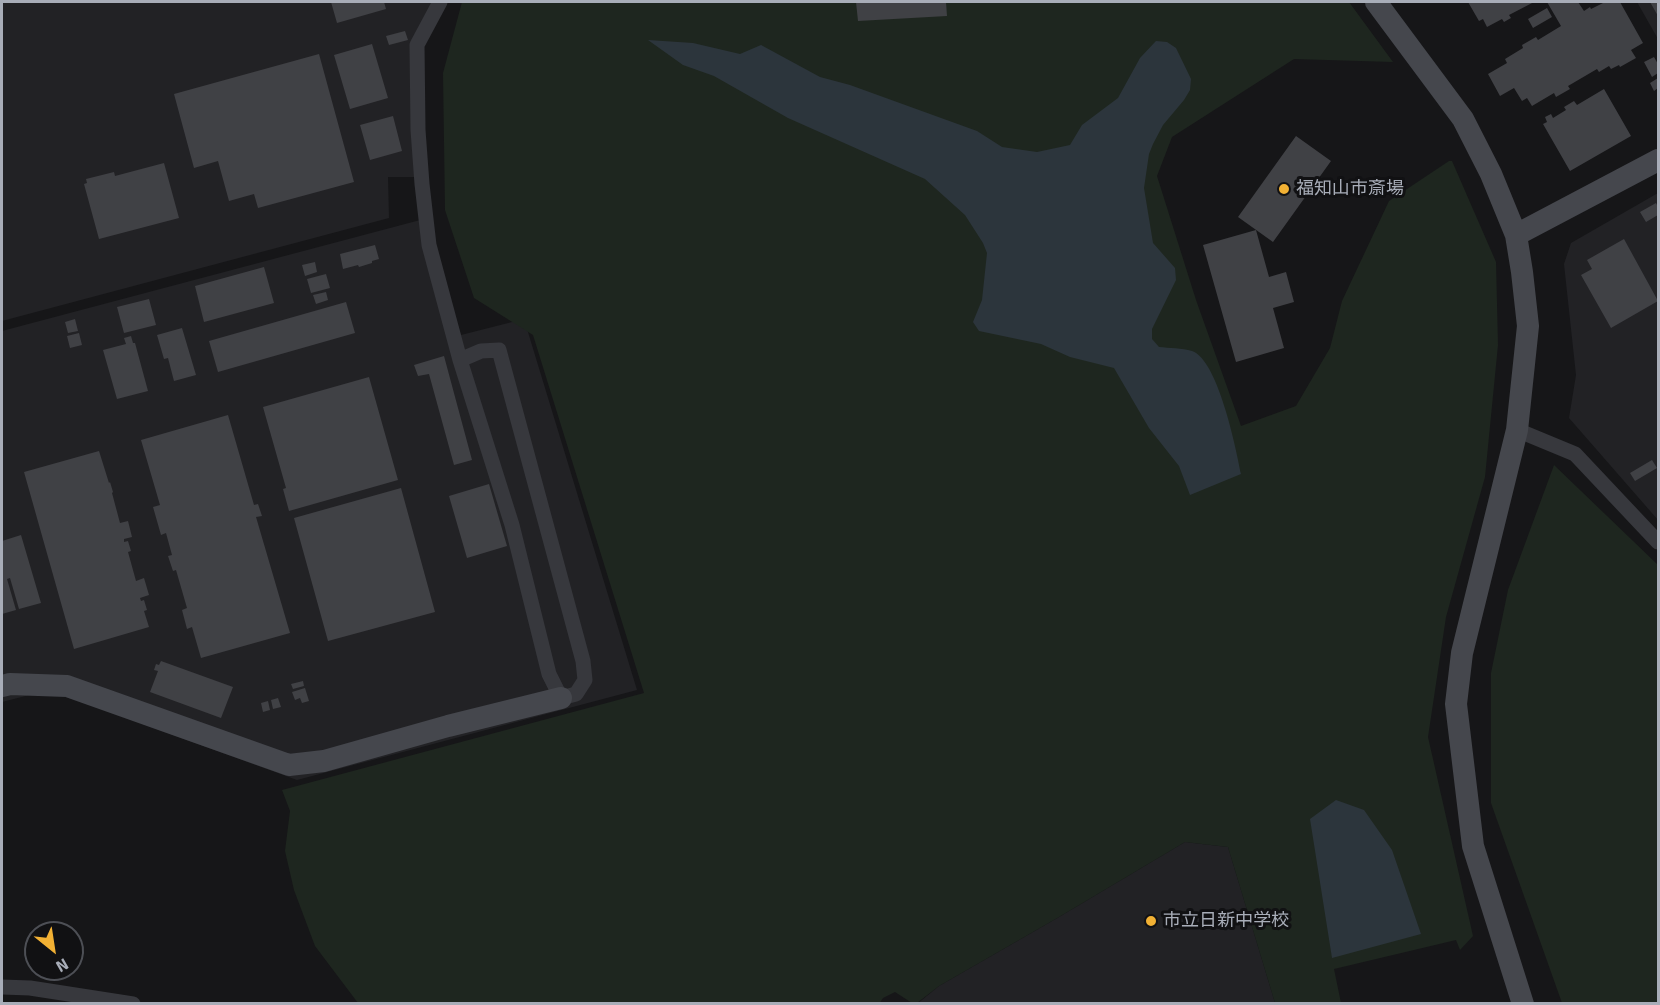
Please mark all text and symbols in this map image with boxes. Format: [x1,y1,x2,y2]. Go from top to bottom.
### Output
place label: 福知山市斎場 [1296,178,1404,200]
marker: 福知山市斎場 [1277,182,1291,196]
place label: 市立日新中学校 [1163,910,1289,932]
marker: 市立日新中学校 [1144,914,1158,928]
north arrow [24,921,84,981]
text: N [52,953,72,976]

